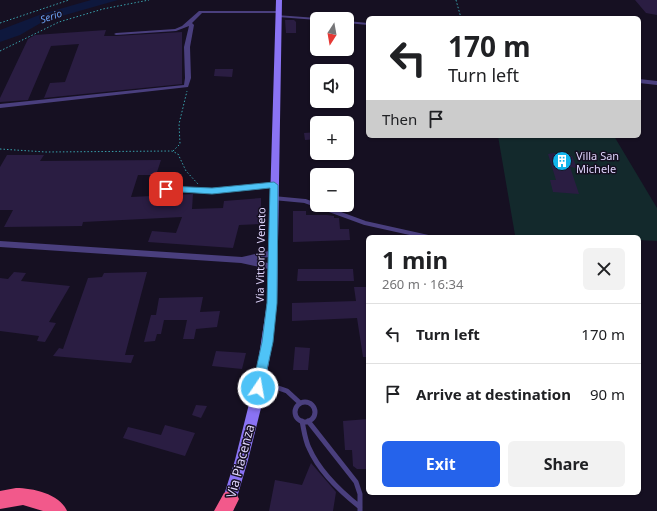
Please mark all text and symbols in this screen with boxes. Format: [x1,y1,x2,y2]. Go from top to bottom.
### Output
water label: Serio [38,6,64,26]
north arrow [310,12,354,56]
map controls [310,12,354,212]
text: 170 m [448,27,531,65]
icon: left [382,32,434,84]
text: Turn left [448,63,519,87]
button: sound [310,64,354,108]
icon: arrive [425,108,447,130]
text: Then [382,109,417,129]
button: + [310,116,354,160]
place label: Villa San Michele [576,148,619,176]
building icon: Villa San Michele [551,150,573,172]
button: − [310,168,354,212]
pin [149,172,183,206]
icon: arrive [155,178,177,200]
street label: Via Vittorio Veneto [252,207,268,303]
text: 1 min [382,243,448,276]
button: close [583,248,625,290]
text: 260 m · 16:34 [382,275,463,293]
icon: left [382,323,404,345]
text: Turn left [416,324,480,344]
text: 170 m [581,324,625,344]
position arrow [237,367,279,409]
icon: arrive [382,383,404,405]
text: Arrive at destination [416,384,571,404]
text: 90 m [590,384,625,404]
street label: Via Piacenza [222,422,258,500]
button: Exit [382,441,500,487]
button: Share [508,441,625,487]

